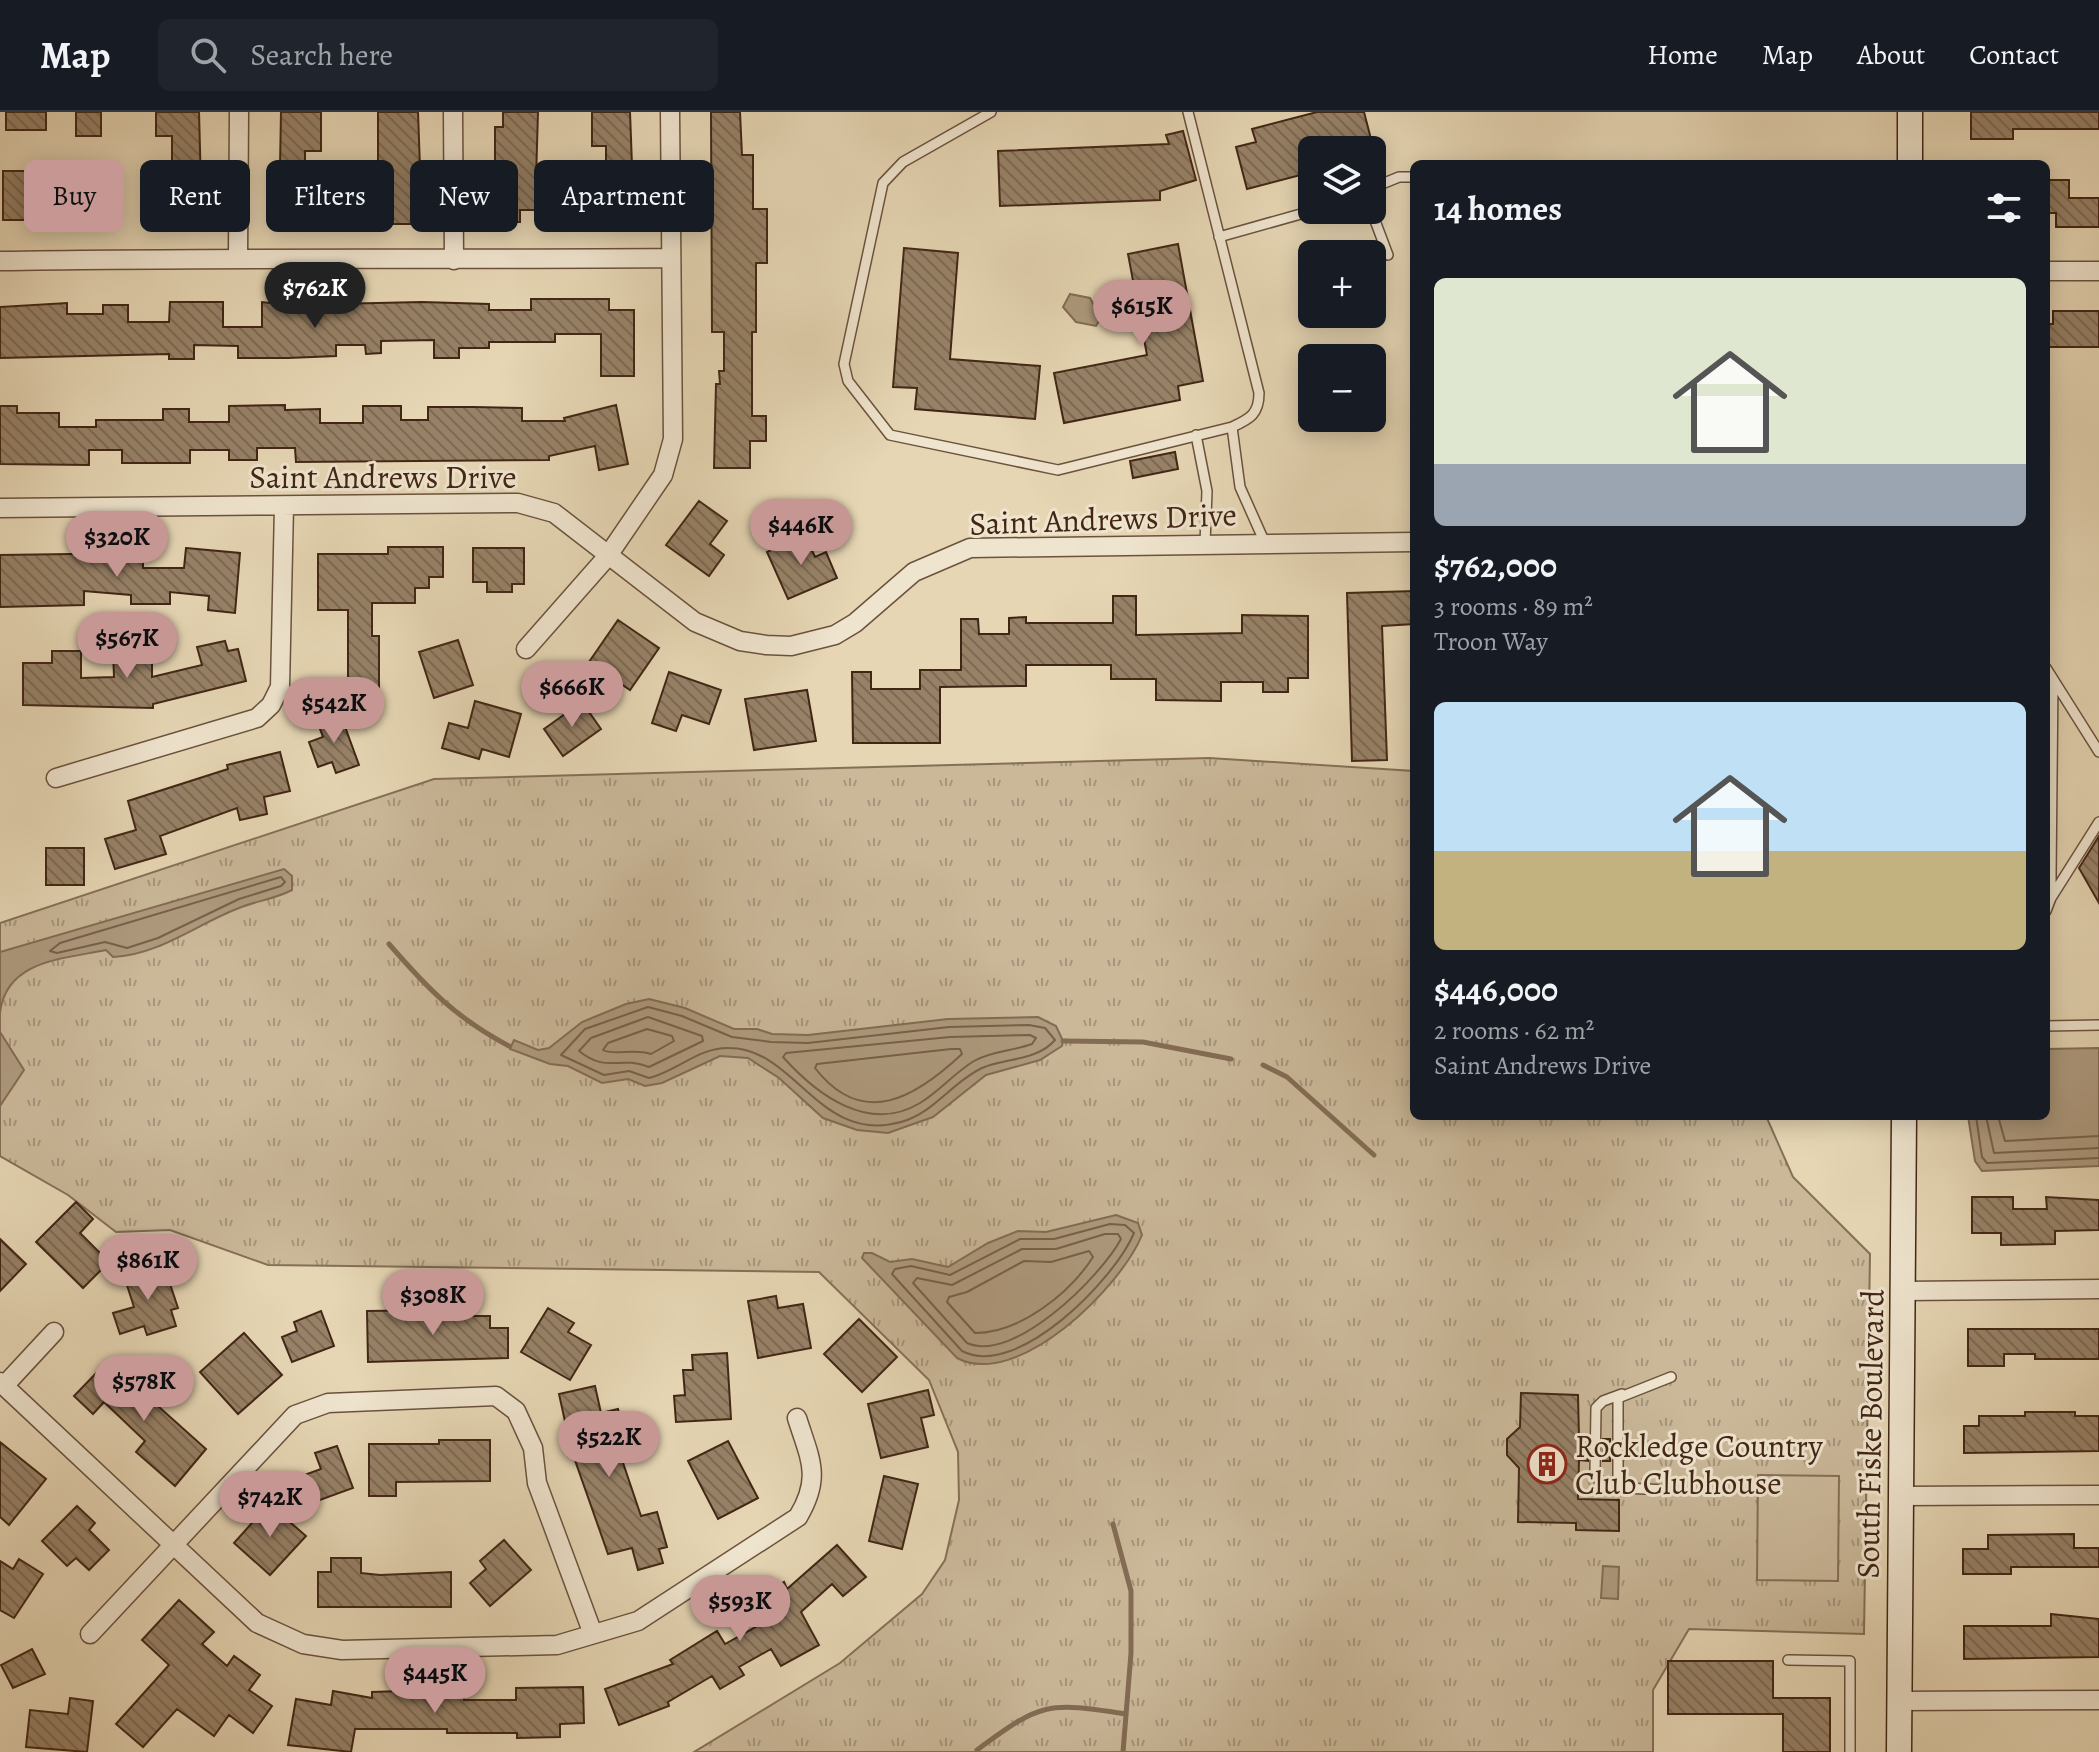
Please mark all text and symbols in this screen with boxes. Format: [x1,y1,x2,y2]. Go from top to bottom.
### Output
search box [158,19,718,91]
text: Map [40,29,110,81]
icon: search [186,33,230,77]
text: Search here [250,35,393,75]
text: Home [1647,36,1718,74]
text: Map [1762,36,1813,74]
text: About [1857,36,1925,74]
text: Contact [1969,36,2059,74]
map controls [1298,136,1386,432]
button: layers [1298,136,1386,224]
chip: Buy [24,160,124,232]
chip: Rent [140,160,250,232]
chip: Filters [266,160,394,232]
chip: New [410,160,518,232]
chip: Apartment [534,160,714,232]
text: 14 homes [1434,185,1562,232]
icon: filters [1982,186,2026,230]
button: + [1298,240,1386,328]
pin: $762K [259,262,371,330]
text: $762K [282,270,348,305]
pin: $615K [1086,280,1198,348]
text: $615K [1111,288,1173,323]
icon: home [1658,330,1802,474]
button: − [1298,344,1386,432]
street label: Saint Andrews Drive [249,455,517,499]
street label: Saint Andrews Drive [969,492,1237,546]
pin: $446K [745,499,857,567]
text: $446K [768,507,834,542]
pin: $320K [61,511,173,579]
text: $320K [84,519,150,554]
text: $762,000 [1434,542,1557,589]
text: 3 rooms · 89 m² [1434,589,1593,624]
pin: $567K [71,612,183,680]
text: $567K [95,620,159,655]
text: Troon Way [1434,624,1548,659]
pin: $666K [516,661,628,729]
text: $666K [539,669,605,704]
pin: $542K [278,677,390,745]
text: $542K [301,685,367,720]
icon: home [1658,754,1802,898]
text: $446,000 [1434,966,1558,1013]
text: 2 rooms · 62 m² [1434,1013,1594,1048]
text: Saint Andrews Drive [1434,1048,1651,1083]
pin: $861K [92,1234,204,1302]
text: $861K [116,1242,180,1277]
pin: $308K [377,1269,489,1337]
text: $308K [400,1277,466,1312]
street label: South Fiske Boulevard [1845,1288,1895,1579]
pin: $578K [88,1355,200,1423]
text: $578K [112,1363,176,1398]
pin: $522K [553,1411,665,1479]
text: $522K [576,1419,642,1454]
place label: Rockledge Country Club Clubhouse [1575,1424,1824,1505]
building icon: Rockledge Country Club Clubhouse [1526,1443,1568,1485]
pin: $742K [214,1471,326,1539]
text: $742K [237,1479,303,1514]
pin: $593K [684,1575,796,1643]
text: $593K [708,1583,772,1618]
pin: $445K [379,1647,491,1715]
text: $445K [403,1655,467,1690]

